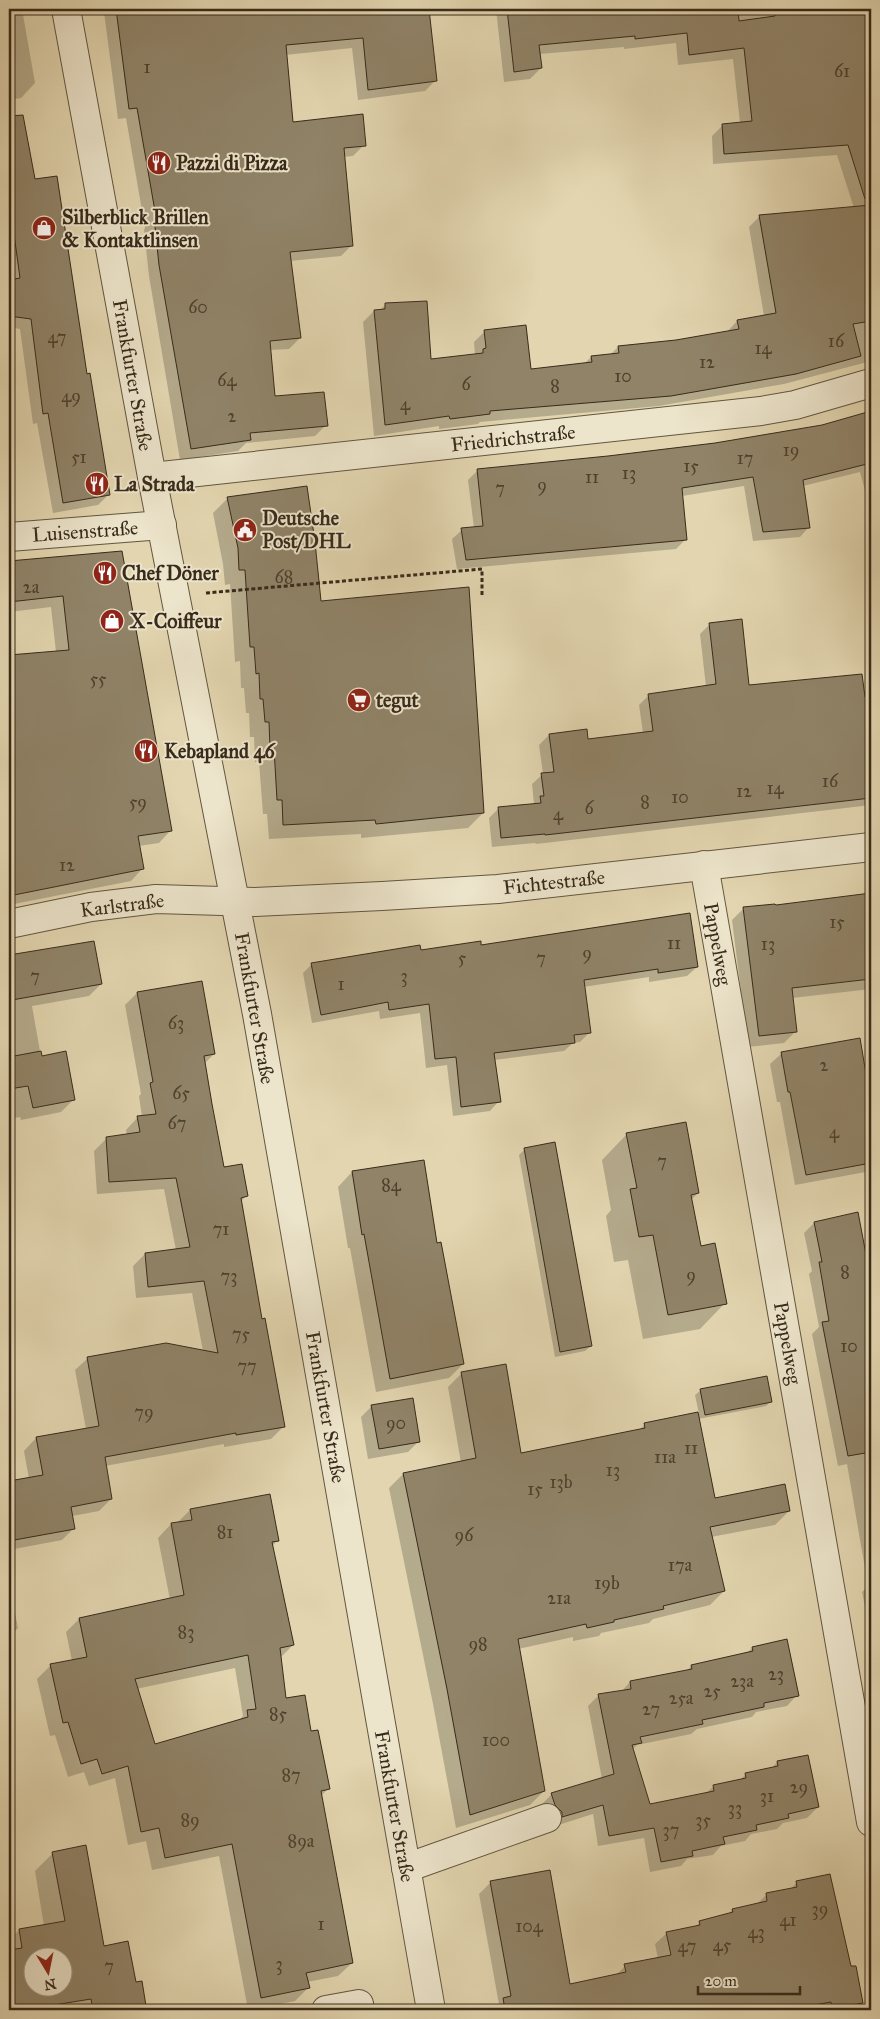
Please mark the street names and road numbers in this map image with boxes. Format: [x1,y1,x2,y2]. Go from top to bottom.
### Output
street label: Frankfurter Straße [108,297,158,453]
street label: Friedrichstraße [449,420,577,456]
street label: Luisenstraße [31,515,139,547]
street label: Fichtestraße [502,865,606,899]
street label: Karlstraße [79,888,165,922]
street label: Pappelweg [698,901,737,988]
street label: Frankfurter Straße [230,930,280,1086]
street label: Pappelweg [768,1300,807,1387]
street label: Frankfurter Straße [301,1329,351,1485]
street label: Frankfurter Straße [370,1728,420,1884]

